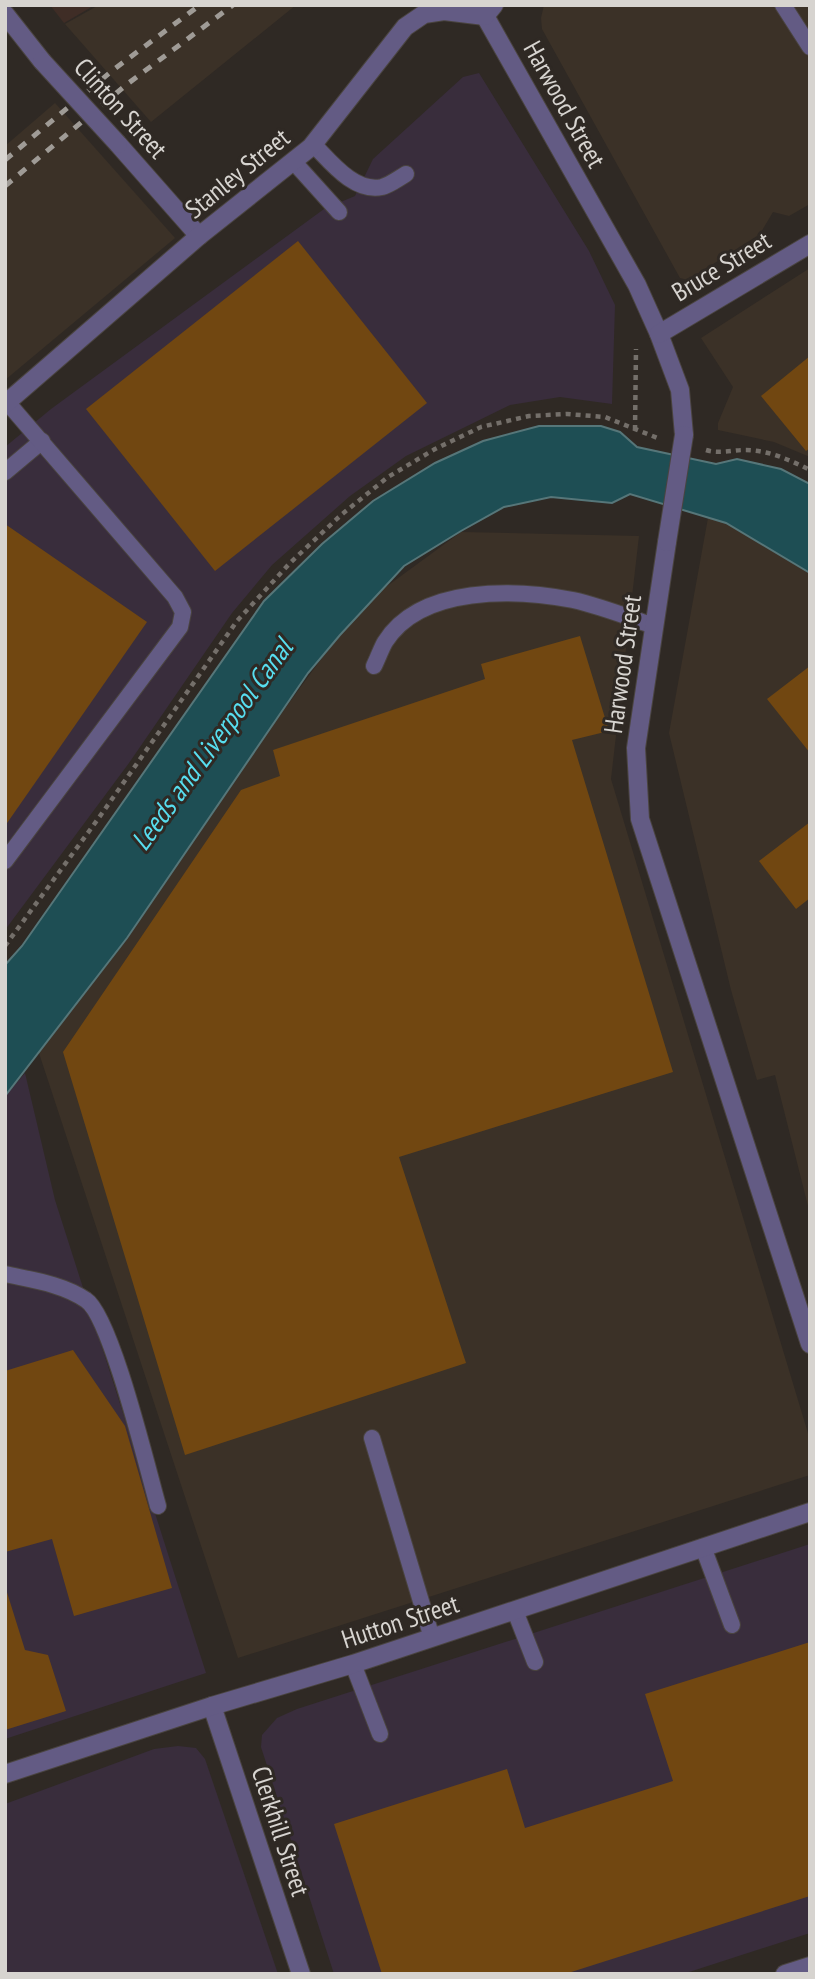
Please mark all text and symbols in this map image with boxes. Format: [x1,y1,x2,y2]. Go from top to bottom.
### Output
street label: Harwood Street [517,35,613,173]
street label: Clinton Street [67,51,175,165]
street label: Stanley Street [178,121,296,225]
street label: Bruce Street [666,224,776,308]
street label: Harwood Street [596,593,648,735]
water label: Leeds and Liverpool Canal [122,629,302,857]
street label: Hutton Street [337,1587,463,1655]
street label: Clerkhill Street [245,1762,317,1900]

